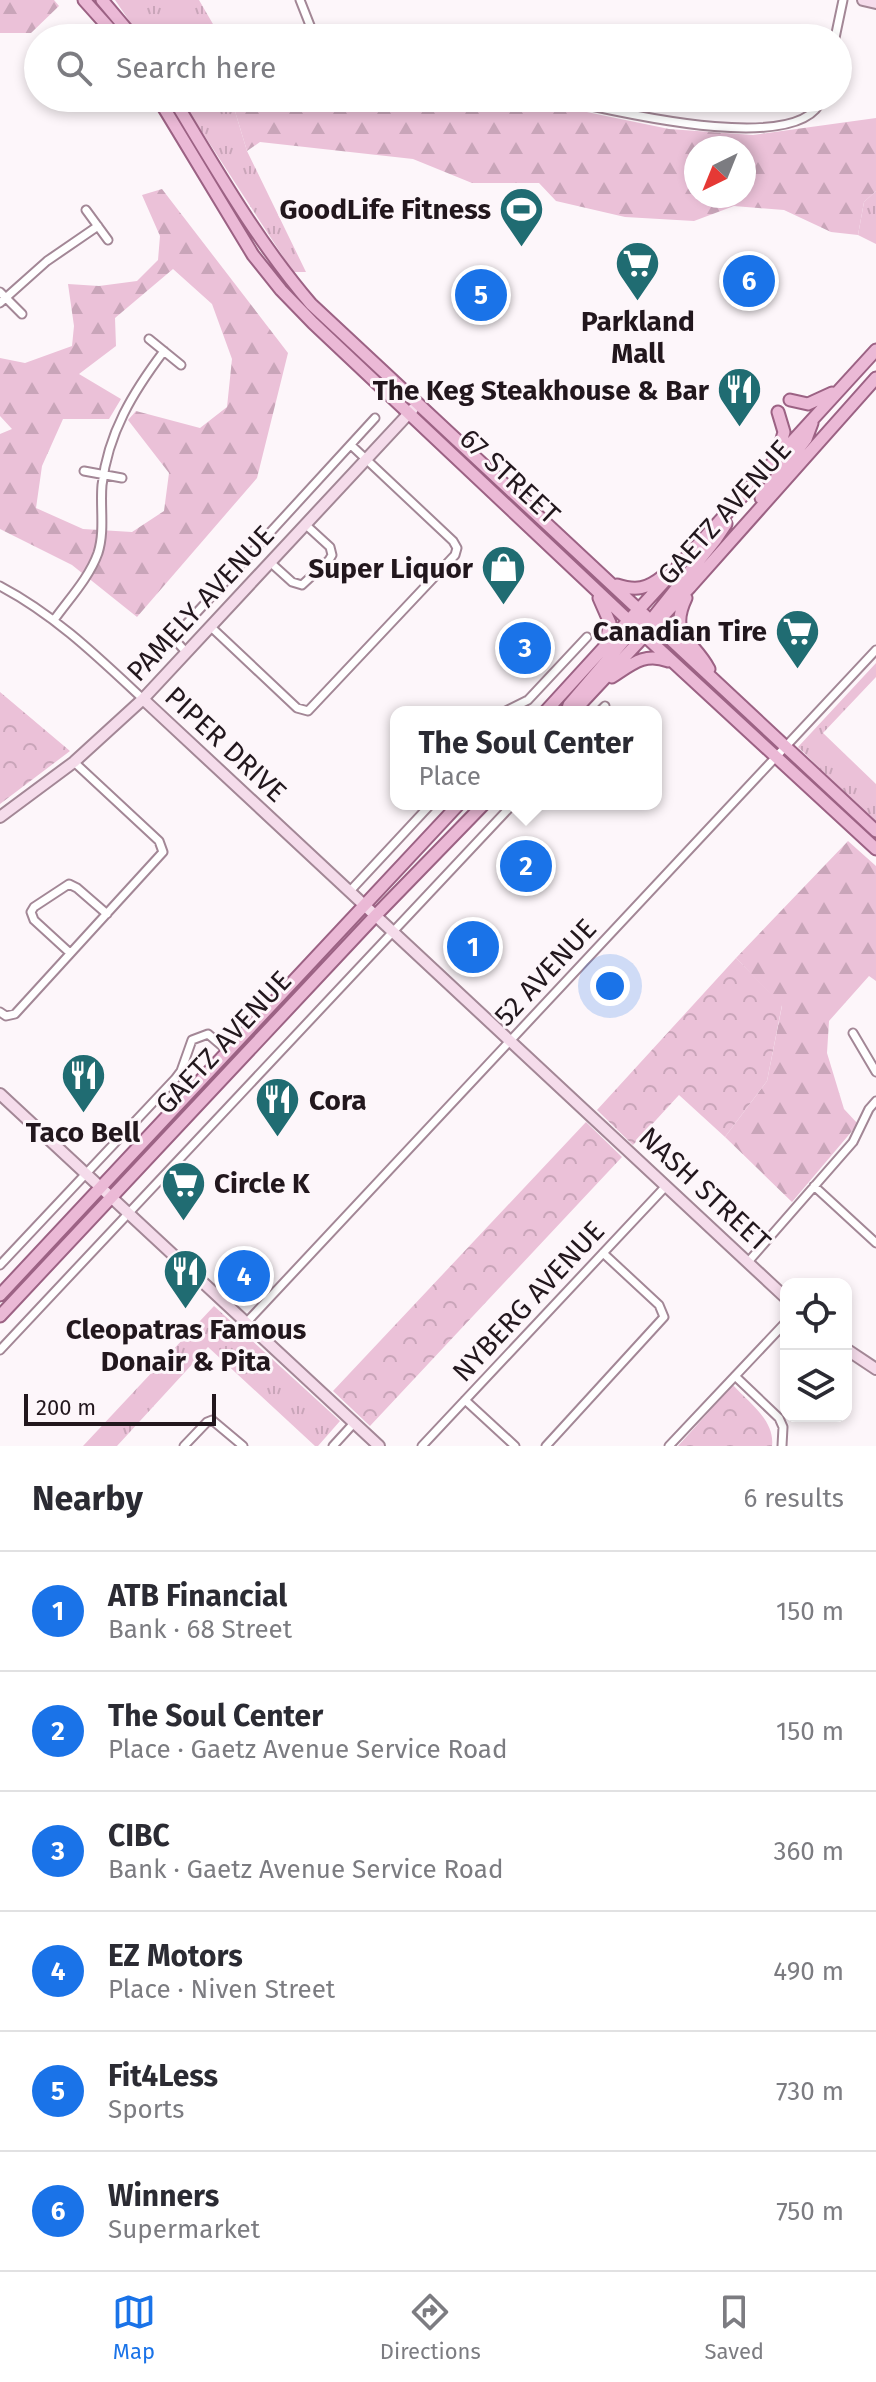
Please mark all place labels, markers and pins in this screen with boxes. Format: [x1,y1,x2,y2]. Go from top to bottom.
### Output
sports icon: GoodLife Fitness [498,185,546,248]
place label: GoodLife Fitness [279,193,491,226]
supermarket icon: Parkland Mall [614,240,662,303]
pin: 6 [723,251,775,311]
pin: 5 [455,265,507,325]
place label: Parkland Mall [581,305,695,370]
restaurant icon: The Keg Steakhouse & Bar [716,366,764,429]
place label: The Keg Steakhouse & Bar [373,374,710,407]
shop icon: Super Liquor [480,544,528,607]
place label: Super Liquor [308,552,474,585]
supermarket icon: Canadian Tire [774,607,822,670]
place label: Canadian Tire [593,615,767,648]
pin: 3 [499,618,551,678]
pin: 2 [500,836,552,896]
pin: 1 [447,917,499,977]
restaurant icon: Taco Bell [59,1051,107,1114]
restaurant icon: Cora [254,1076,302,1139]
place label: Cora [309,1084,366,1117]
place label: Taco Bell [26,1116,141,1149]
supermarket icon: Circle K [159,1159,207,1222]
place label: Circle K [214,1167,311,1200]
pin: 4 [218,1246,270,1306]
restaurant icon: Cleopatras Famous Donair & Pita [162,1248,210,1311]
place label: Cleopatras Famous Donair & Pita [66,1313,306,1378]

